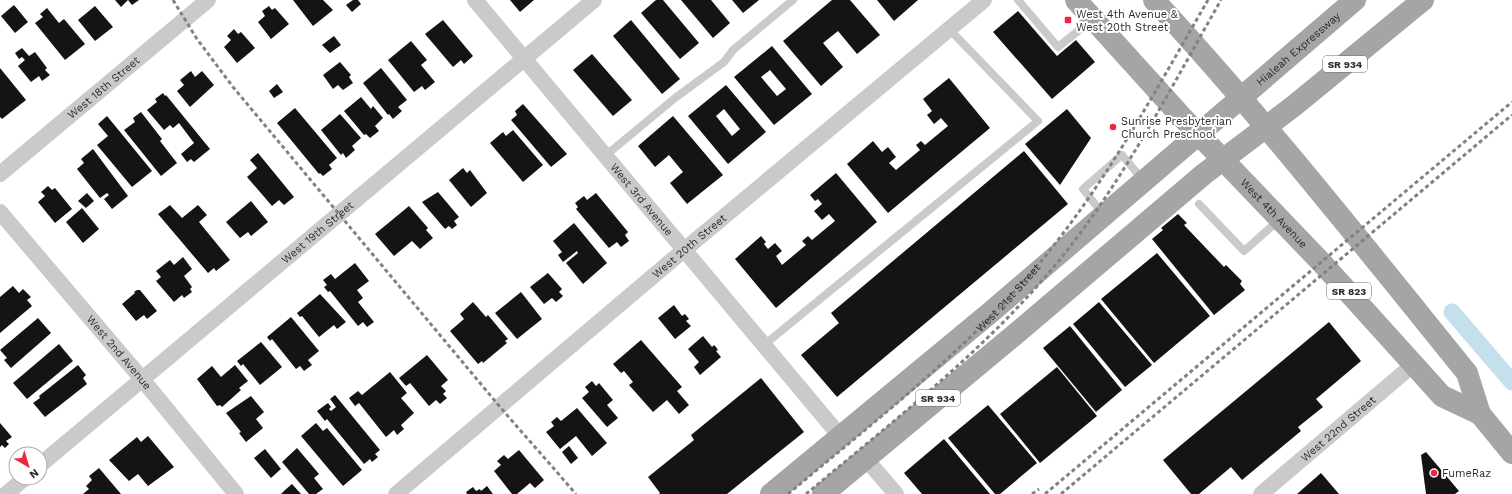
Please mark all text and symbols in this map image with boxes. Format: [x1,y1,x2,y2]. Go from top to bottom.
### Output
place label: West 4th Avenue & West 20th Street [1076,8,1178,34]
street label: Hialeah Expressway [1254,9,1343,89]
marker: West 4th Avenue & West 20th Street [1063,15,1073,25]
street label: West 18th Street [65,54,143,122]
road number: SR 934 [1323,56,1367,72]
place label: Sunrise Presbyterian Church Preschool [1121,115,1232,141]
marker: Sunrise Presbyterian Church Preschool [1108,122,1118,132]
street label: West 3rd Avenue [607,161,676,239]
street label: West 4th Avenue [1237,176,1310,251]
street label: West 19th Street [279,199,357,267]
street label: West 20th Street [650,211,729,281]
street label: West 21st Street [973,261,1044,335]
road number: SR 823 [1327,283,1371,299]
street label: West 2nd Avenue [84,313,154,392]
road number: SR 934 [916,390,960,406]
street label: West 22nd Street [1298,393,1379,464]
north arrow [8,446,48,486]
text: N [27,466,41,481]
place label: FumeRaz [1442,467,1491,480]
marker: FumeRaz [1429,468,1439,478]

